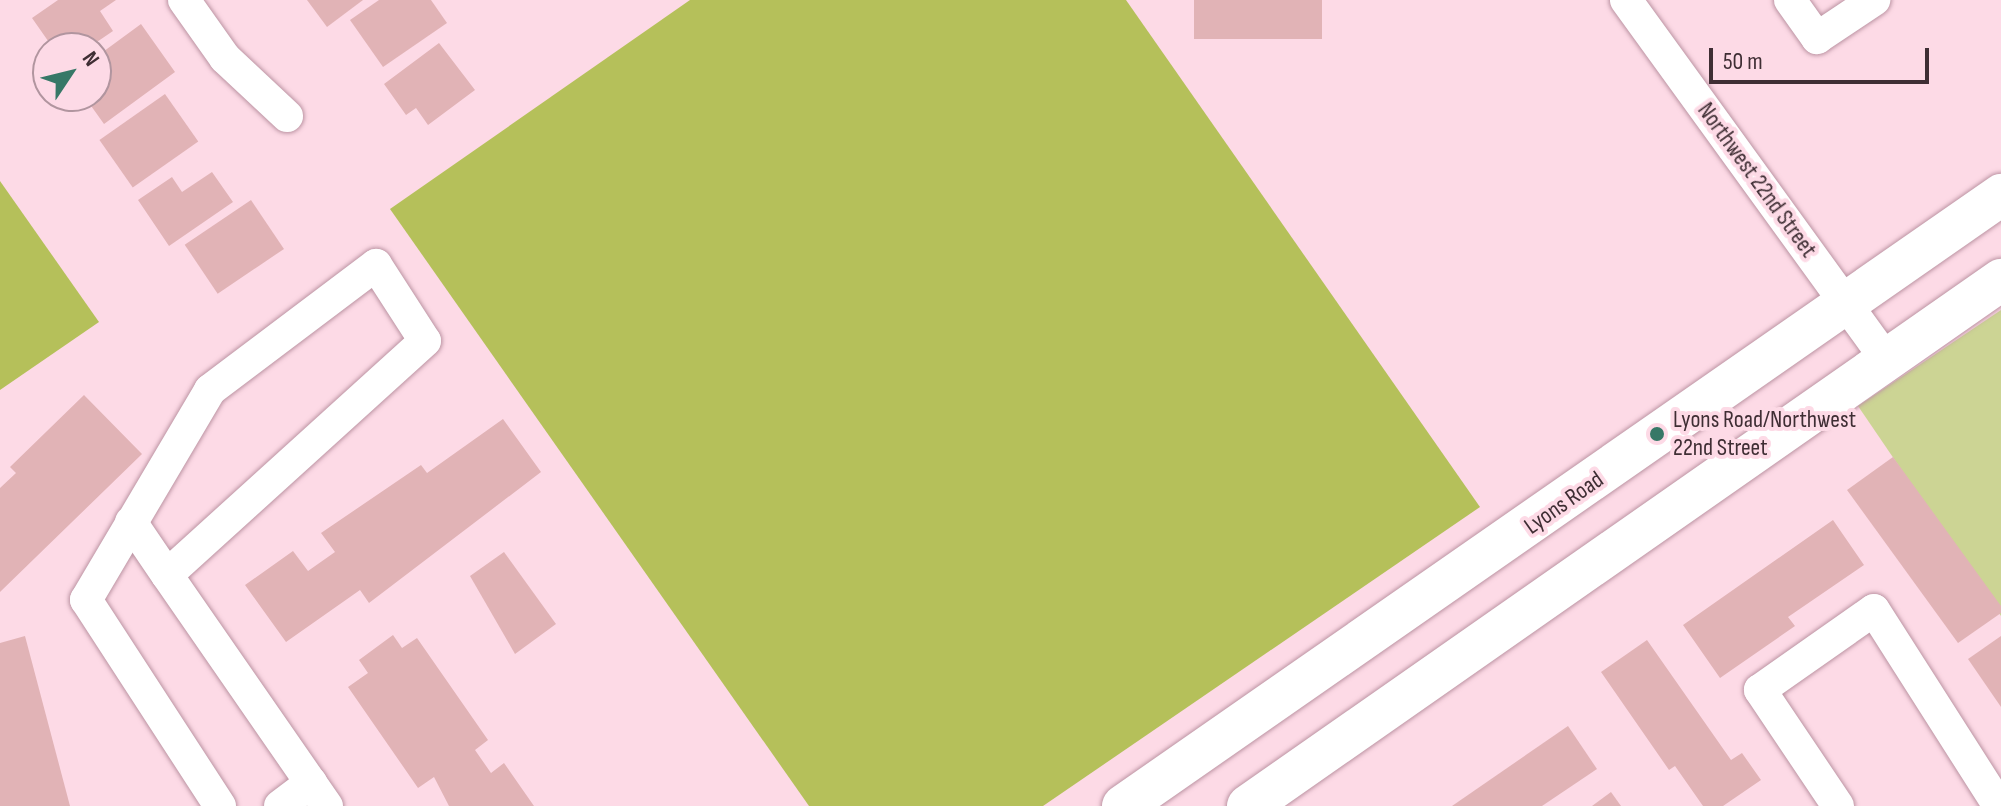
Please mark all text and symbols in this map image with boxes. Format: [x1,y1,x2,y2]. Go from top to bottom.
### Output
north arrow [32,32,112,112]
scale bar [1713,32,1933,82]
text: N [76,47,105,72]
text: 50 m [1723,47,1763,76]
street label: Northwest 22nd Street [1691,97,1823,263]
place label: Lyons Road/Northwest 22nd Street [1673,406,1856,462]
marker: Lyons Road/Northwest 22nd Street [1648,425,1666,443]
street label: Lyons Road [1519,465,1609,541]

